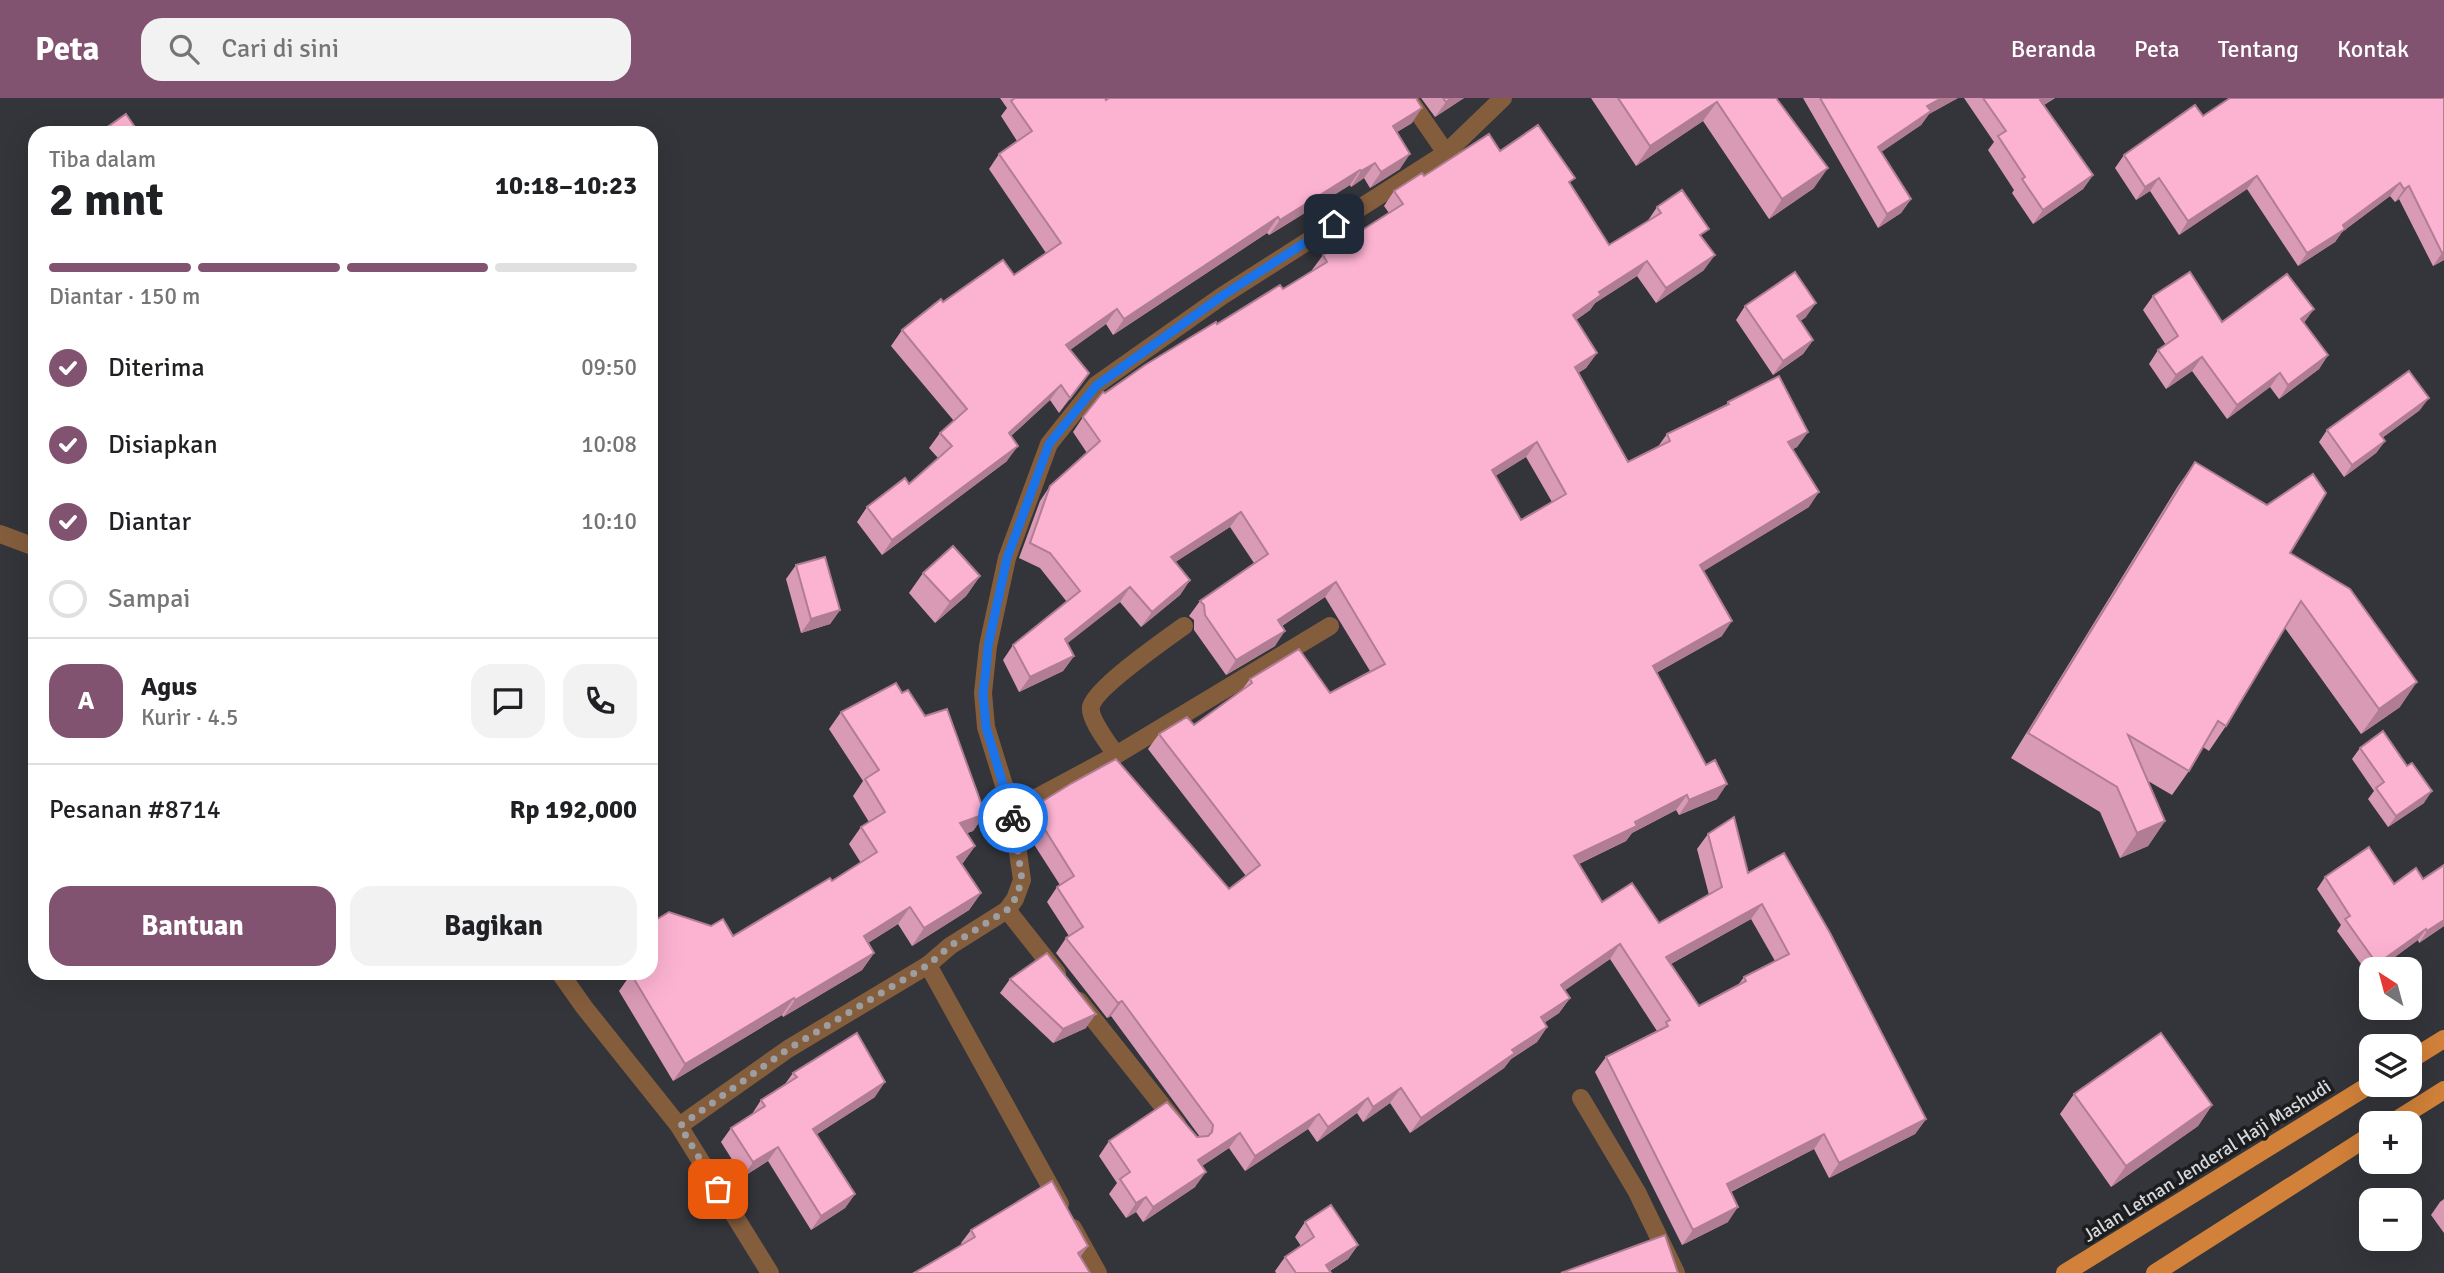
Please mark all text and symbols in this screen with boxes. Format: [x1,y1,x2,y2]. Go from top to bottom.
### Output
search box [141,18,631,81]
text: Peta [35,29,99,70]
icon: search [165,30,203,68]
text: Cari di sini [221,33,339,65]
text: Beranda [2011,34,2096,64]
text: Peta [2134,34,2180,64]
text: Tentang [2218,34,2299,64]
text: Kontak [2337,34,2409,64]
text: Tiba dalam [49,145,156,174]
text: 10:18–10:23 [495,170,637,202]
text: 2 mnt [49,172,164,228]
pin [1304,194,1364,254]
icon: home [1315,205,1353,243]
text: Diantar · 150 m [49,282,200,311]
icon: check [49,349,87,387]
text: Diterima [108,352,205,384]
text: 09:50 [581,353,637,382]
icon: check [49,426,87,464]
text: Disiapkan [108,429,218,461]
text: 10:08 [581,430,637,459]
icon: check [49,503,87,541]
text: Diantar [108,506,191,538]
text: 10:10 [581,507,637,536]
text: Sampai [108,583,190,615]
button: chat [471,664,545,738]
button: phone [563,664,637,738]
text: Agus [141,671,197,703]
text: A [78,685,94,717]
text: Kurir · 4.5 [141,703,238,732]
courier [978,783,1048,853]
text: Pesanan #8714 [49,794,221,826]
text: Rp 192,000 [509,794,637,826]
icon: bike [994,799,1032,837]
button: Bantuan [49,886,336,966]
button: Bagikan [350,886,637,966]
north arrow [2359,957,2422,1020]
map controls [2359,957,2422,1251]
button: layers [2359,1034,2422,1097]
street label: Jalan Letnan Jenderal Haji Mashudi [2078,1074,2336,1248]
button: + [2359,1111,2422,1174]
pin [688,1159,748,1219]
icon: bag [699,1170,737,1208]
button: − [2359,1188,2422,1251]

